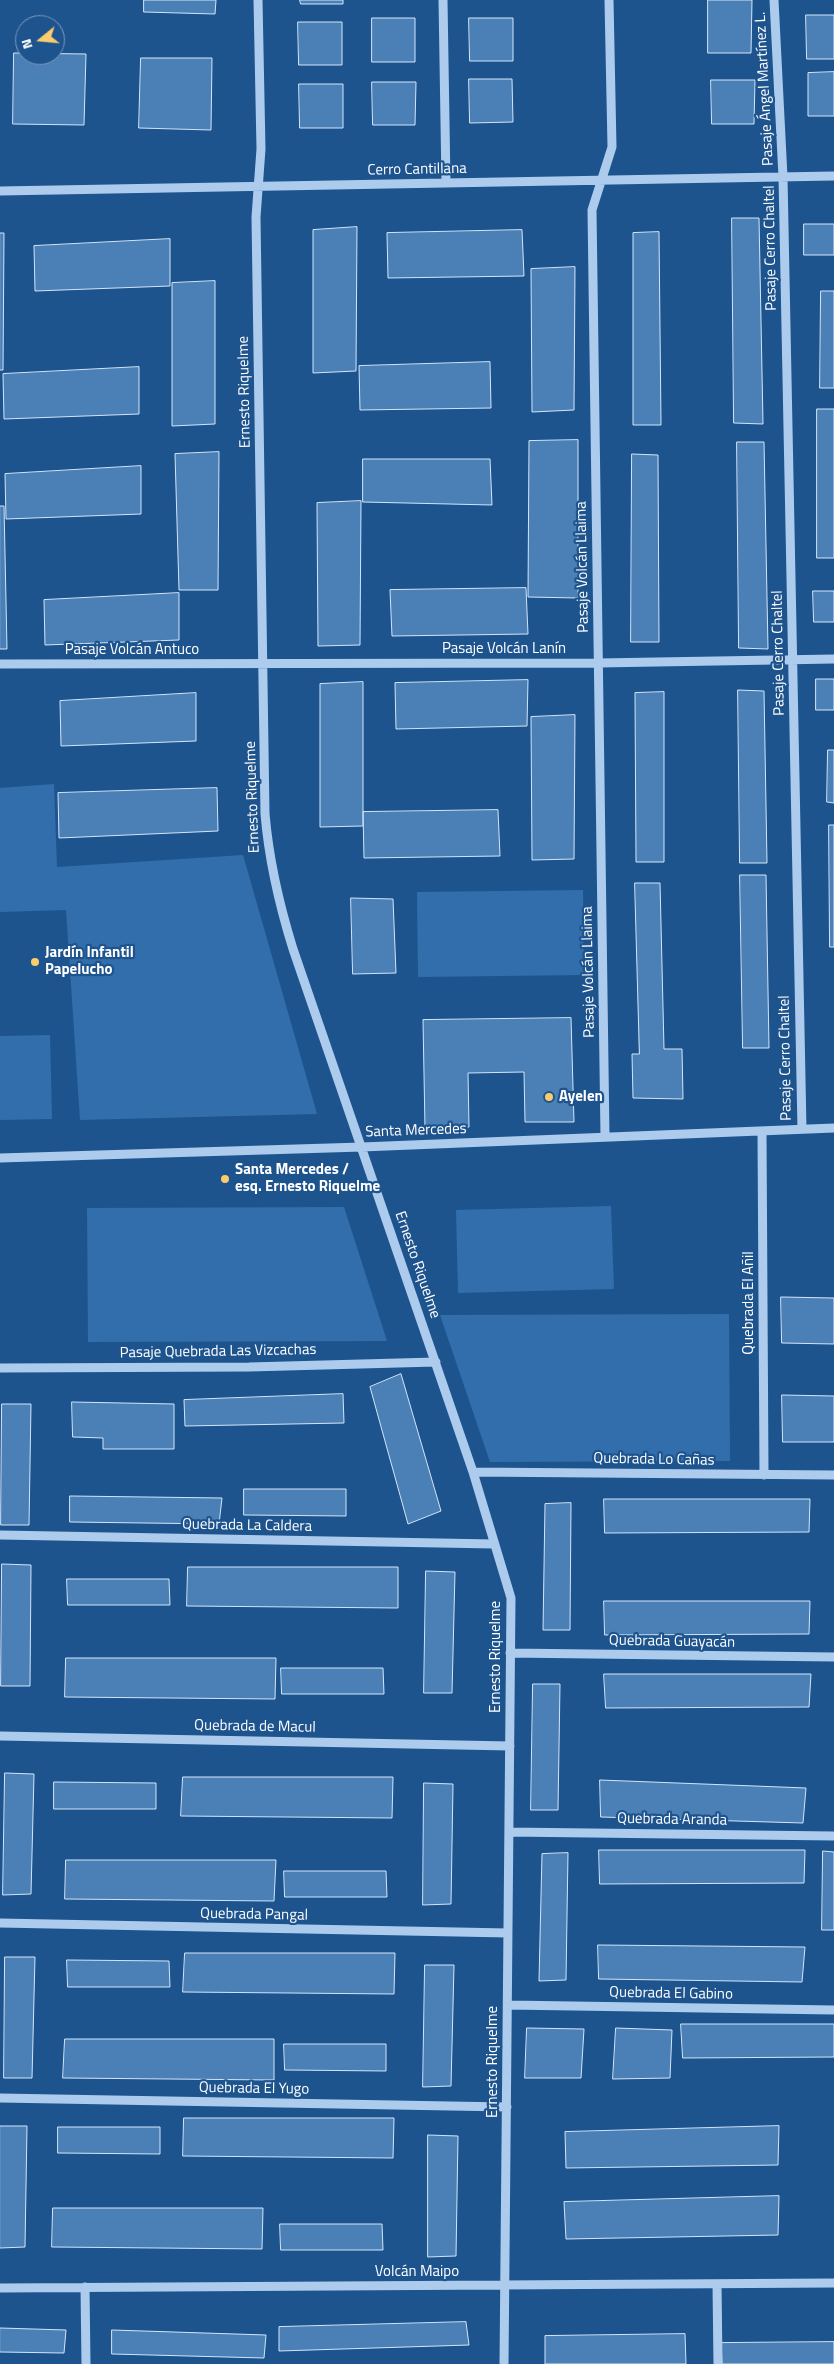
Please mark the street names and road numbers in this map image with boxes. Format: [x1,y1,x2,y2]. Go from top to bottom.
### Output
street label: Pasaje Ángel Martínez L. [752,12,778,166]
street label: Cerro Cantillana [367,160,467,180]
street label: Pasaje Cerro Chaltel [761,185,781,311]
street label: Ernesto Riquelme [235,336,255,448]
street label: Pasaje Volcán Llaima [573,501,593,633]
street label: Pasaje Cerro Chaltel [769,590,789,716]
street label: Pasaje Volcán Lanín [442,640,566,658]
street label: Pasaje Volcán Antuco [65,641,199,659]
street label: Ernesto Riquelme [242,741,264,853]
street label: Pasaje Volcán Llaima [579,906,599,1038]
street label: Pasaje Cerro Chaltel [776,995,796,1121]
street label: Santa Mercedes [365,1120,467,1142]
street label: Ernesto Riquelme [390,1209,444,1321]
street label: Quebrada El Añil [740,1251,758,1355]
street label: Pasaje Quebrada Las Vizcachas [120,1341,316,1363]
street label: Quebrada Lo Cañas [593,1450,715,1470]
street label: Quebrada La Caldera [182,1516,312,1536]
street label: Ernesto Riquelme [487,1601,505,1713]
street label: Quebrada Guayacán [609,1632,735,1652]
street label: Quebrada de Macul [194,1717,316,1737]
street label: Quebrada Aranda [617,1810,727,1830]
street label: Quebrada Pangal [200,1905,308,1925]
street label: Quebrada El Gabino [609,1984,733,2004]
street label: Ernesto Riquelme [484,2006,502,2118]
street label: Quebrada El Yugo [199,2079,309,2099]
street label: Volcán Maipo [375,2263,459,2281]

